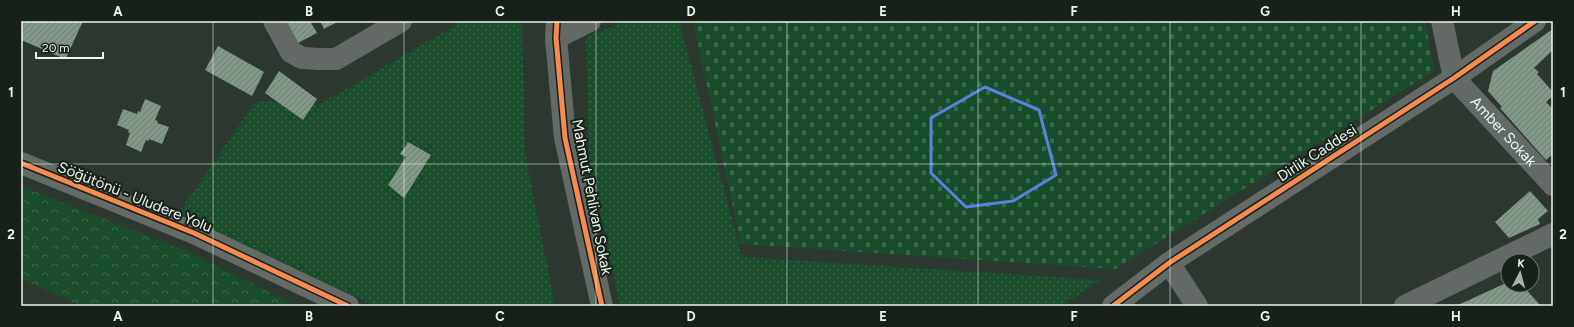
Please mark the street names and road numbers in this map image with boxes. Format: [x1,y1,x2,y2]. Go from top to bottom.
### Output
street label: Amber Sokak [1467,93,1541,171]
street label: Mahmut Pehlivan Sokak [568,118,616,277]
street label: Dirlik Caddesi [1274,121,1360,185]
street label: Söğütönü - Uludere Yolu [55,158,215,236]

